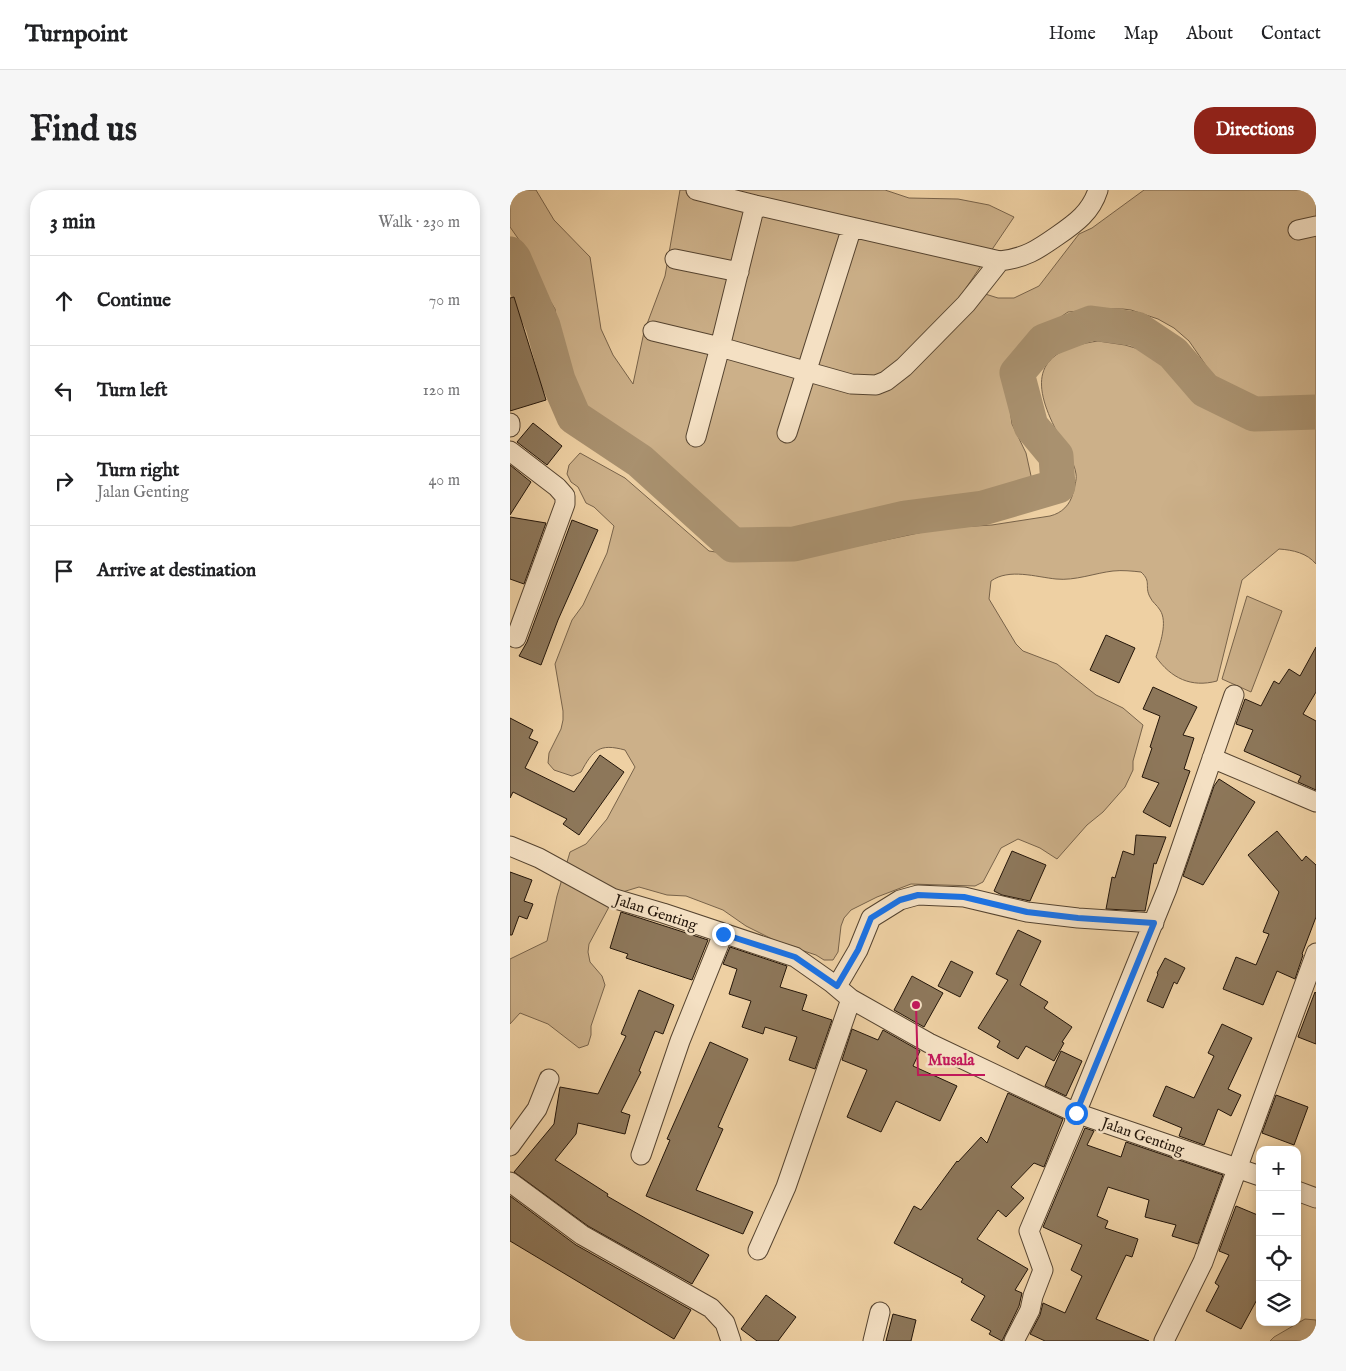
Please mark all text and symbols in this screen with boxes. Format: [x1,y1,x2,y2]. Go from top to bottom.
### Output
text: Turnpoint [25,19,128,50]
text: Home [1049,23,1096,46]
text: Map [1124,23,1158,46]
text: About [1186,23,1233,46]
text: Contact [1261,23,1321,46]
button: Directions [1194,107,1316,154]
text: Find us [30,108,137,153]
text: 3 min [50,209,95,236]
text: Walk · 230 m [378,213,460,233]
icon: ahead [50,287,78,315]
text: Continue [97,289,171,313]
text: 70 m [429,291,460,311]
icon: left [50,377,78,405]
text: Turn left [97,379,168,403]
text: 120 m [423,381,460,401]
text: Turn right [97,459,179,483]
icon: right [50,467,78,495]
text: 40 m [428,471,460,491]
text: Jalan Genting [97,483,189,503]
icon: arrive [50,557,78,585]
text: Arrive at destination [97,559,256,583]
street label: Jalan Genting [610,890,701,935]
route end [712,923,735,946]
callout: Musala [918,1044,985,1075]
text: Musala [928,1051,976,1071]
route start [1065,1102,1088,1125]
street label: Jalan Genting [1097,1113,1187,1160]
map controls [1256,1146,1301,1326]
button: + [1256,1146,1301,1191]
button: − [1256,1191,1301,1236]
button: locate [1256,1236,1301,1281]
button: layers [1256,1281,1301,1326]

